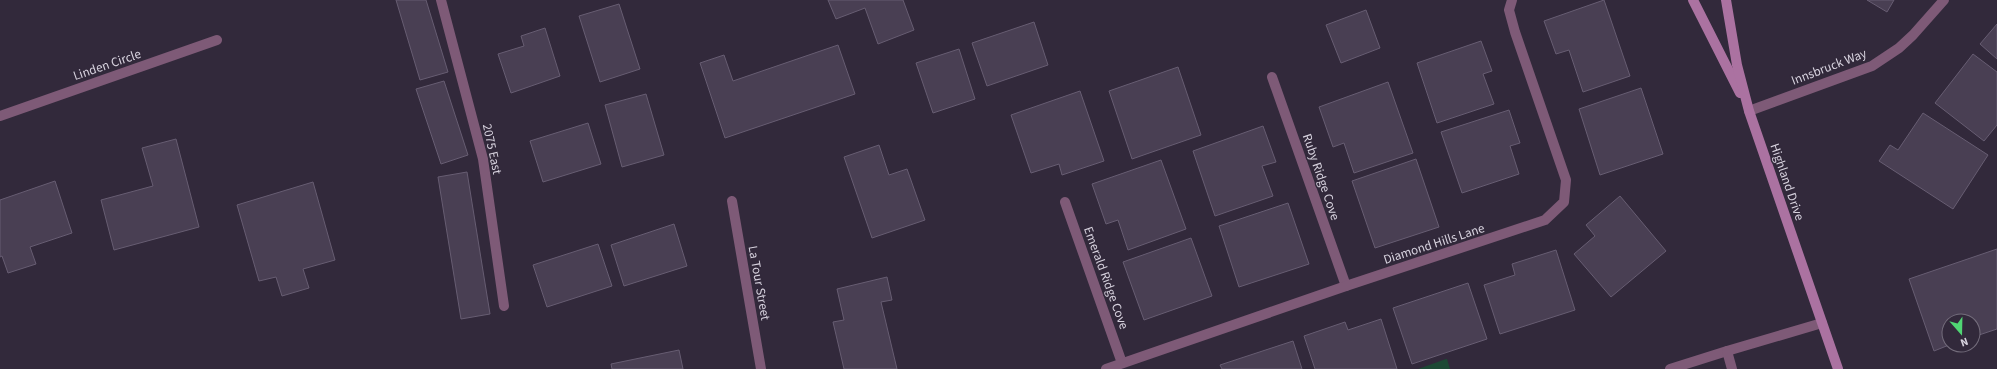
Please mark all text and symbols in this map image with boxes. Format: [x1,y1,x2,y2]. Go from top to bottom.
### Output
street label: Innsbruck Way [1789,44,1869,90]
street label: Linden Circle [71,45,143,85]
street label: 2075 East [478,122,506,177]
street label: Ruby Ridge Cove [1298,131,1344,223]
street label: Highland Drive [1765,141,1809,223]
street label: Diamond Hills Lane [1381,219,1487,269]
street label: Emerald Ridge Cove [1079,224,1133,332]
street label: La Tour Street [744,244,775,322]
north arrow [1941,313,1981,353]
text: N [1958,334,1970,350]

